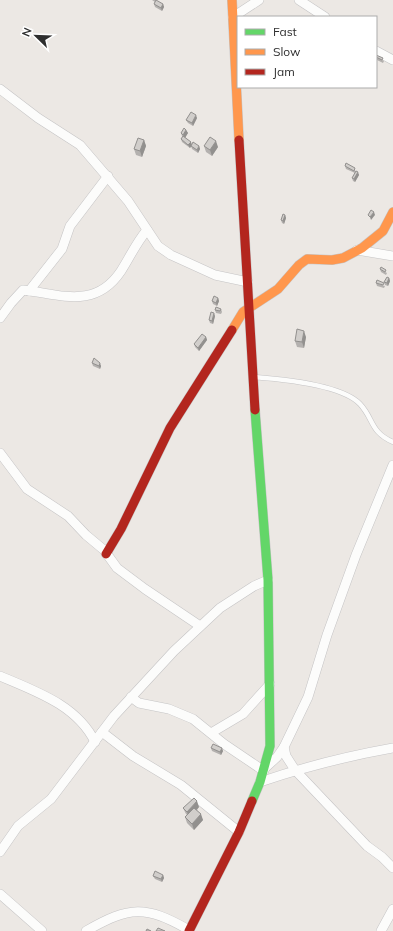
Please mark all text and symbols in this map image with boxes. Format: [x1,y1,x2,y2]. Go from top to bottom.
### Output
north arrow [16,16,56,56]
legend [237,16,377,88]
text: Fast [273,24,297,39]
text: N [19,26,35,39]
text: Slow [273,44,301,59]
text: Jam [273,64,295,79]

